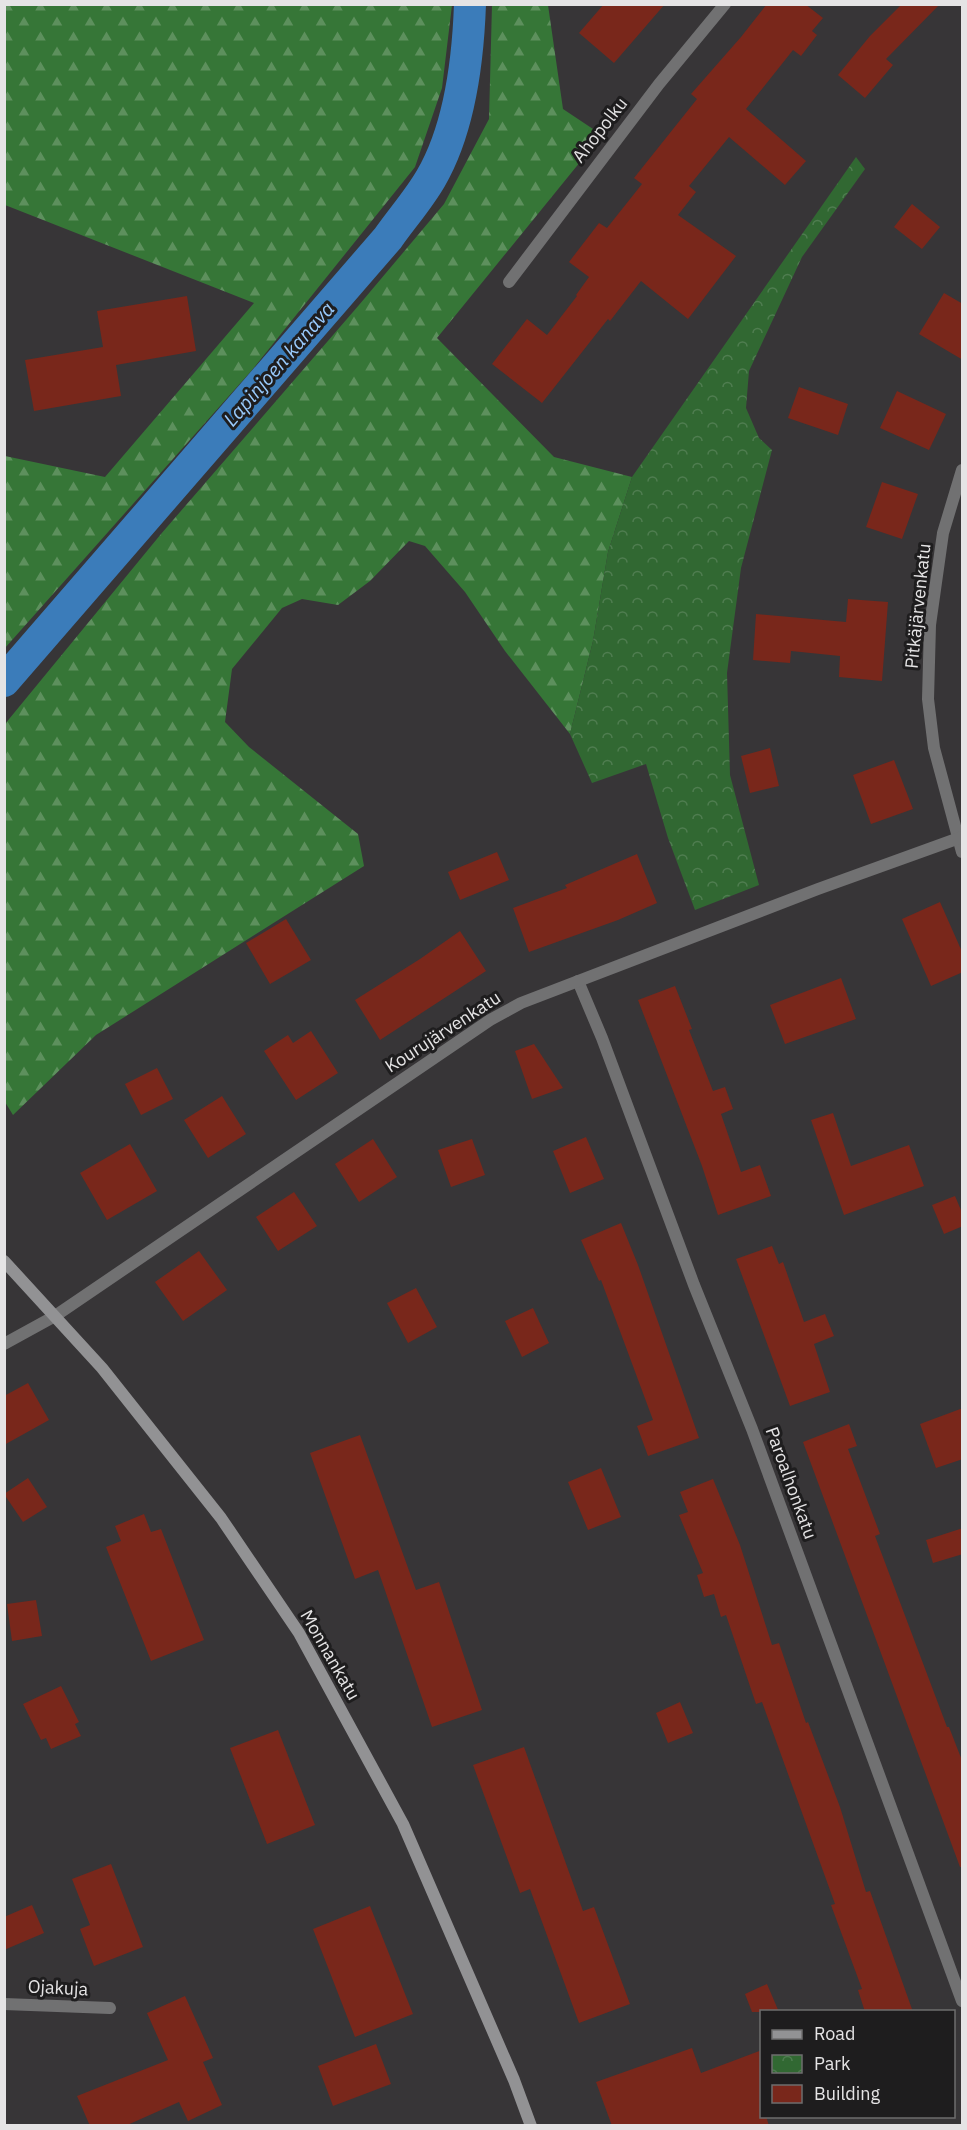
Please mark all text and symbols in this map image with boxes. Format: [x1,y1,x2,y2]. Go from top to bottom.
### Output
street label: Ahopolku [567,92,632,167]
water label: Lapinjoen kanava [217,296,340,432]
street label: Pitkäjärvenkatu [899,542,936,670]
street label: Kourujärvenkatu [381,986,505,1078]
street label: Paroalhonkatu [761,1424,822,1542]
street label: Monnankatu [295,1605,366,1704]
street label: Ojakuja [27,1974,89,2001]
legend [760,2010,955,2118]
text: Road [814,2022,855,2045]
text: Park [814,2052,851,2075]
text: Building [814,2082,881,2105]

